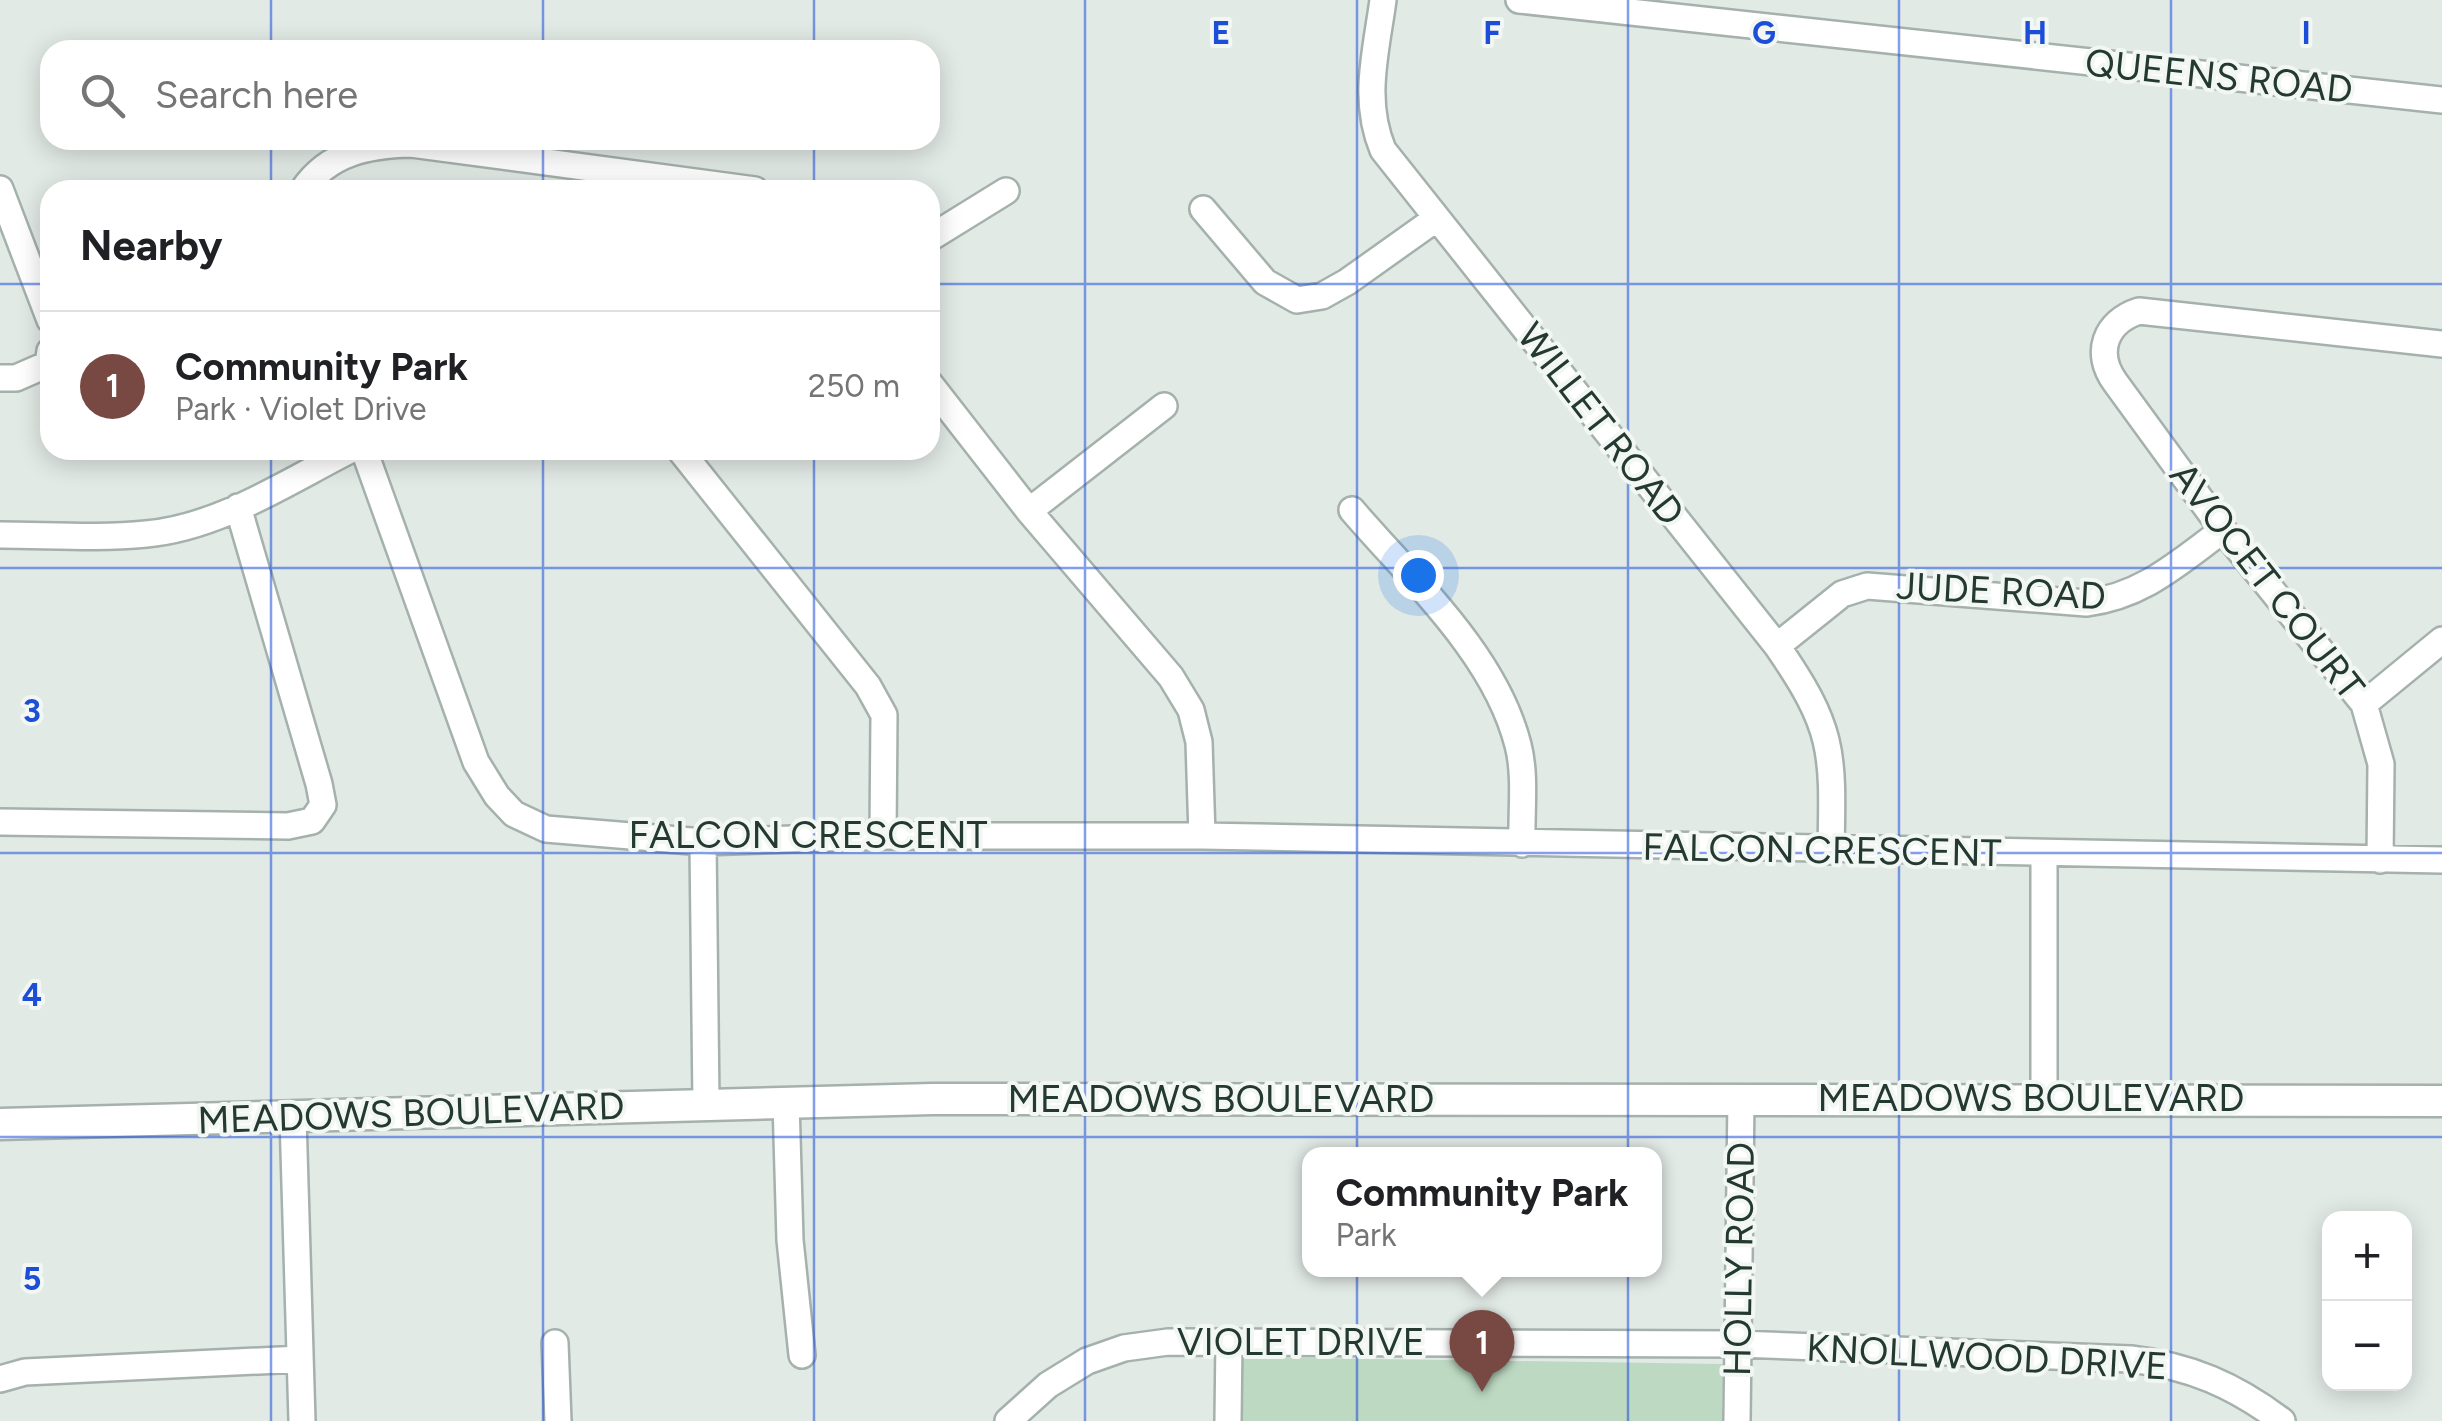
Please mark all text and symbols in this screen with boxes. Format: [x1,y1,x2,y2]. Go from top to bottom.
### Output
text: E [1212,14,1230,52]
text: F [1483,14,1501,52]
text: G [1752,14,1776,52]
text: H [2023,14,2047,52]
text: I [2301,14,2311,52]
street label: QUEENS ROAD [2083,39,2355,113]
search box [40,40,940,150]
icon: search [75,68,130,123]
text: Search here [155,72,358,118]
text: Nearby [80,220,222,271]
street label: WILLET ROAD [1508,314,1694,534]
text: Community Park [175,344,468,390]
text: 1 [106,367,119,405]
text: 250 m [808,367,900,405]
text: Park · Violet Drive [175,390,426,428]
street label: AVOCET COURT [2160,453,2374,709]
your location [1393,550,1444,601]
street label: JUDE ROAD [1895,563,2107,619]
text: 3 [23,692,41,730]
street label: FALCON CRESCENT [628,812,988,858]
street label: FALCON CRESCENT [1642,824,2002,876]
text: 4 [22,976,42,1014]
street label: MEADOWS BOULEVARD [1817,1075,2245,1121]
street label: MEADOWS BOULEVARD [1007,1076,1435,1122]
street label: MEADOWS BOULEVARD [197,1083,625,1143]
street label: HOLLY ROAD [1714,1141,1764,1377]
popup [1302,1147,1662,1277]
text: Community Park [1336,1170,1628,1216]
map controls [2322,1211,2412,1391]
button: + [2322,1211,2412,1301]
text: Park [1336,1216,1396,1254]
text: 5 [23,1260,41,1298]
button: − [2322,1301,2412,1391]
pin: 1 [1450,1310,1514,1392]
street label: VIOLET DRIVE [1177,1319,1425,1365]
street label: KNOLLWOOD DRIVE [1805,1325,2169,1389]

